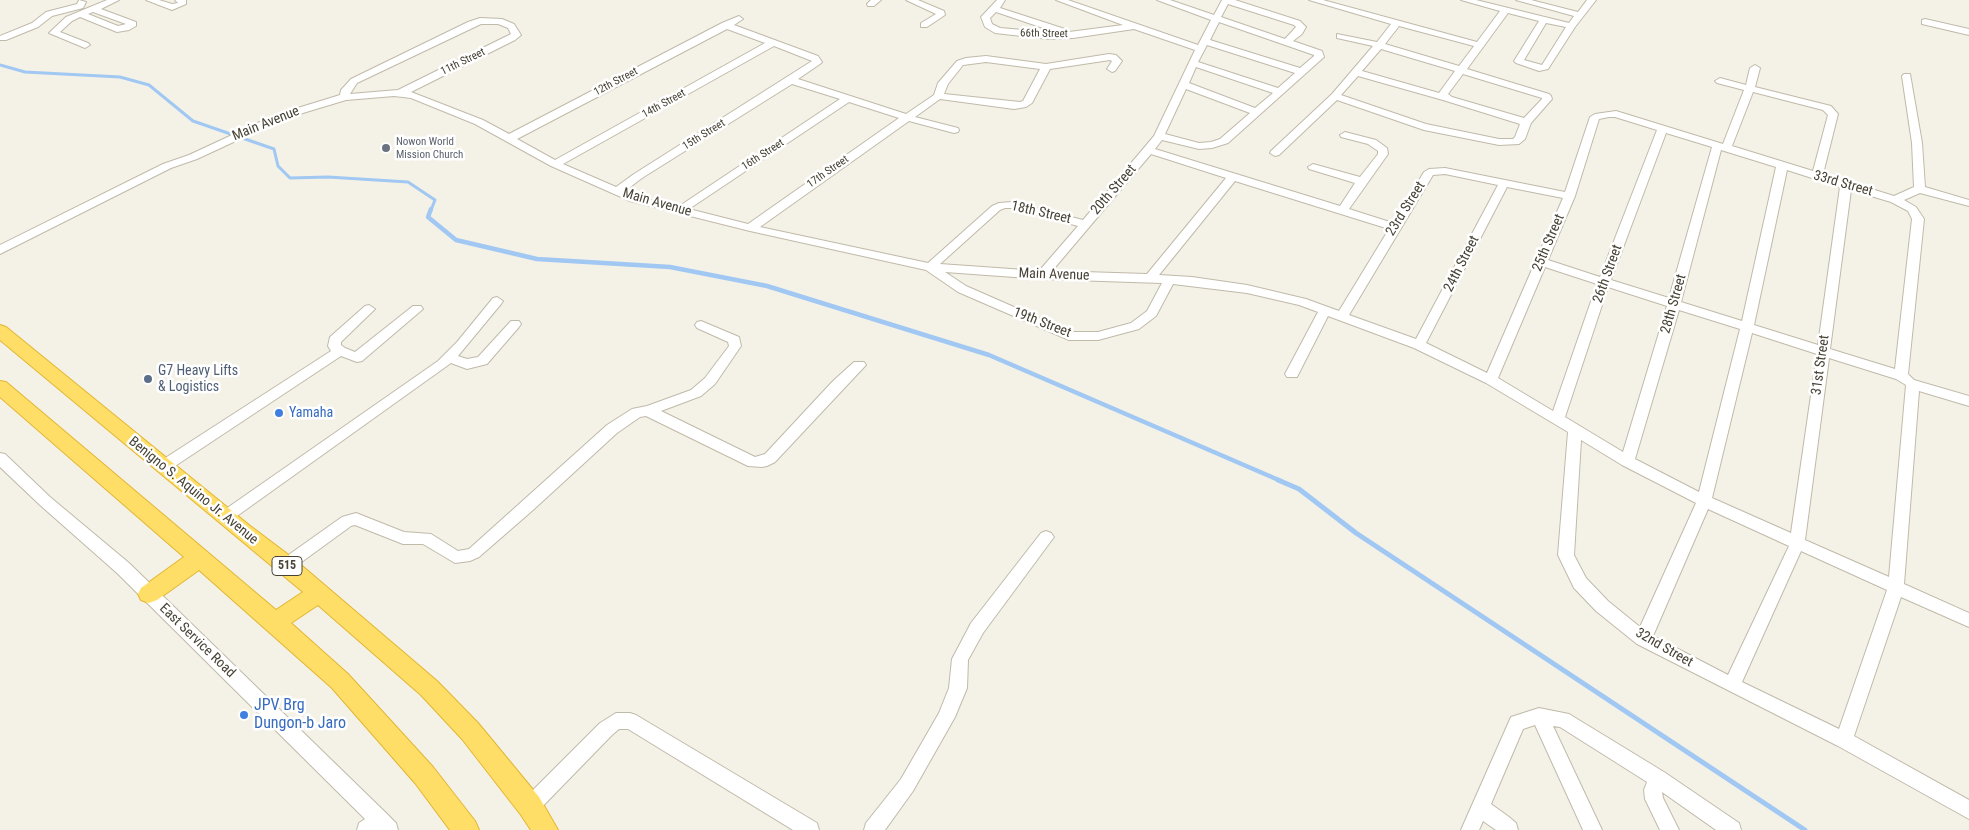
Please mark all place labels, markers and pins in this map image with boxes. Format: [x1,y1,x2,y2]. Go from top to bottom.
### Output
place label: Nowon World Mission Church [396,135,463,161]
marker: Nowon World Mission Church [380,142,392,154]
place label: G7 Heavy Lifts & Logistics [158,363,238,396]
marker: G7 Heavy Lifts & Logistics [142,373,154,385]
place label: Yamaha [289,405,333,421]
marker: Yamaha [273,407,285,419]
place label: JPV Brg Dungon-b Jaro [254,696,346,734]
marker: JPV Brg Dungon-b Jaro [238,709,250,721]

